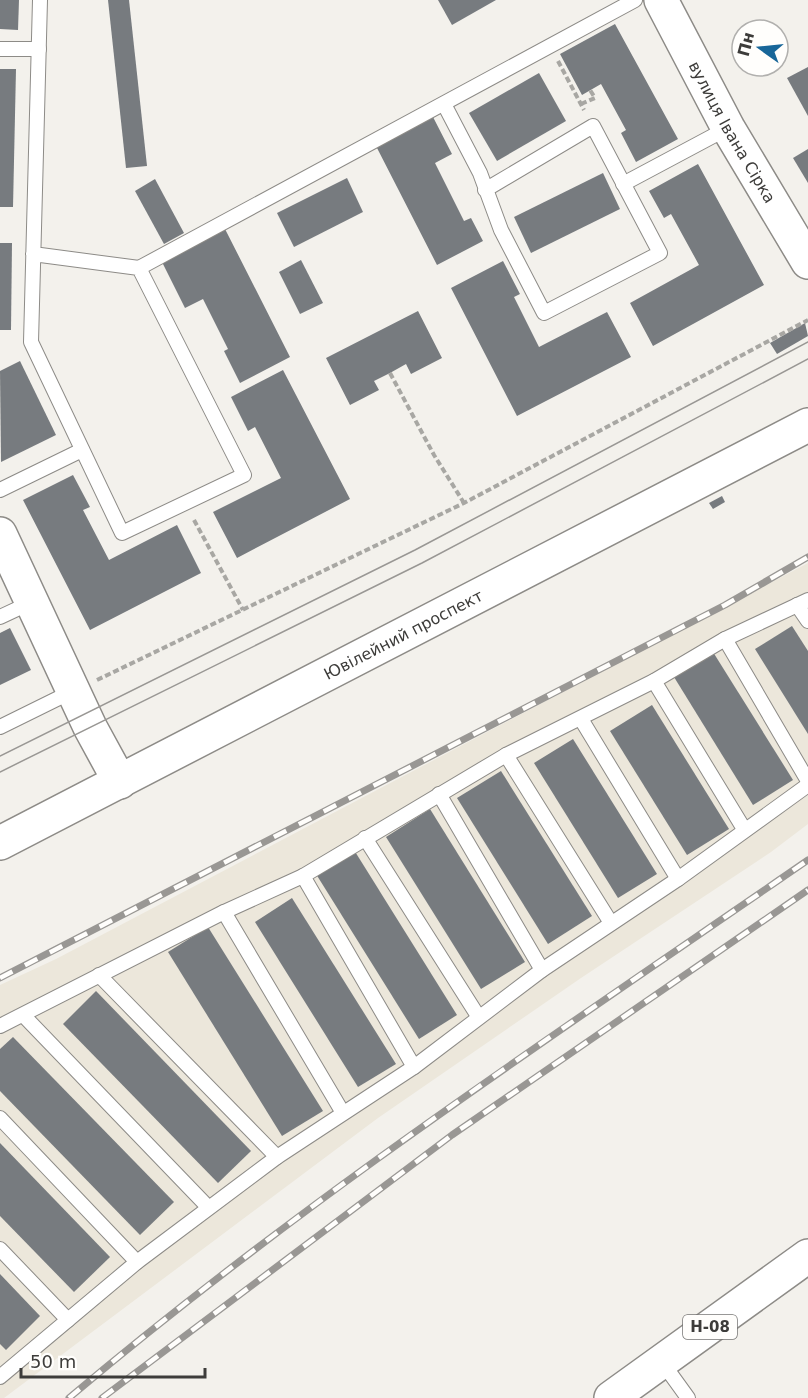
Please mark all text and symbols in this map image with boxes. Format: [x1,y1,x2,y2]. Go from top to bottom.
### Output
north arrow [730,18,790,78]
text: Пн [734,30,758,59]
street label: вулиця Івана Сірка [685,58,780,206]
street label: Ювілейний проспект [321,586,486,684]
road number: Н-08 [683,1315,737,1339]
scale bar [21,1341,206,1379]
text: 50 m [30,1351,76,1372]

